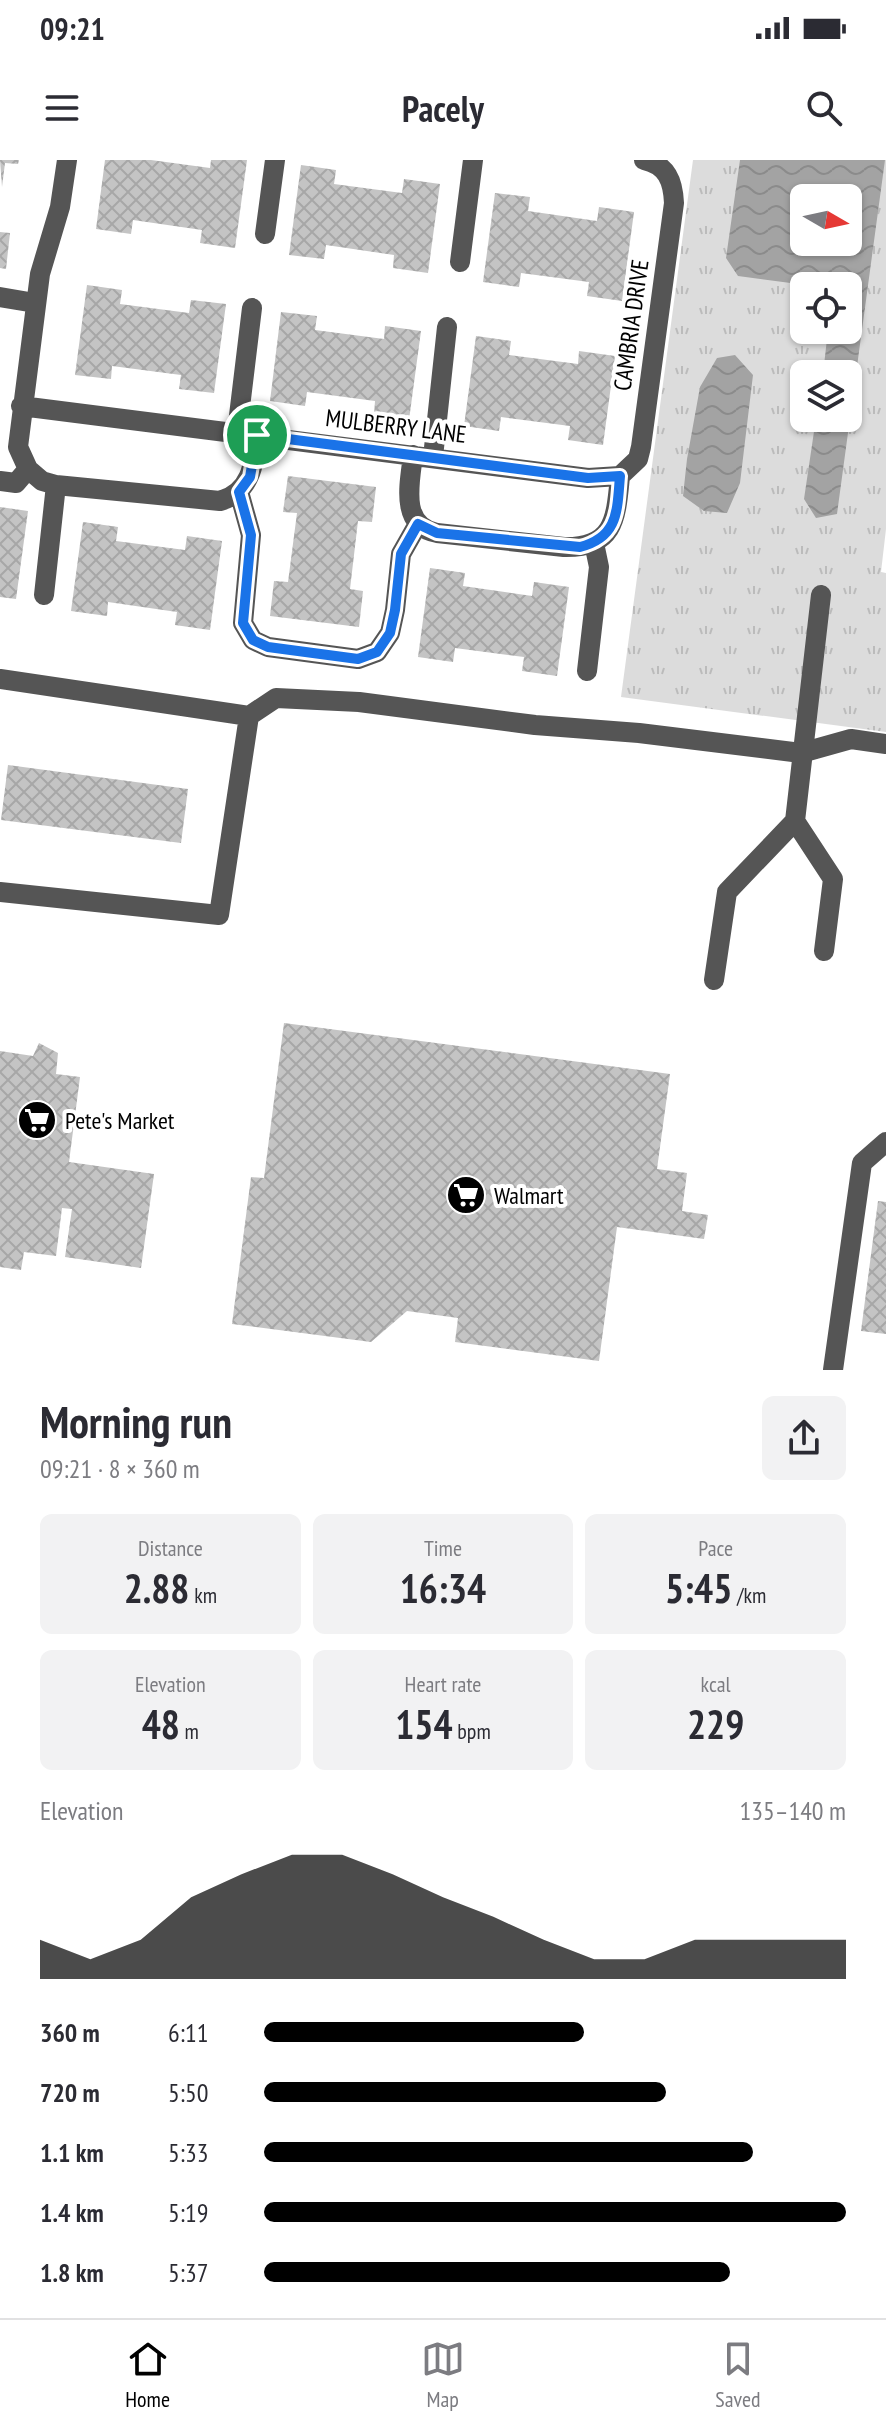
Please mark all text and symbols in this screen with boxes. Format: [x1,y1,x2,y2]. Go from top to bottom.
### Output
text: 09:21 [40,9,105,48]
text: Pacely [402,85,484,132]
icon: menu [40,86,84,130]
icon: search [802,86,846,130]
north arrow [790,184,862,256]
map controls [790,184,862,432]
street label: CAMBRIA DRIVE [606,257,656,393]
button: locate [790,272,862,344]
button: layers [790,360,862,432]
pin [223,401,291,469]
street label: MULBERRY LANE [324,402,468,450]
icon: arrive [235,413,279,457]
supermarket icon: Pete's Market [16,1099,58,1141]
place label: Pete's Market [65,1105,175,1136]
supermarket icon: Walmart [445,1174,487,1216]
place label: Walmart [494,1180,564,1211]
text: Morning run [40,1393,232,1450]
button: share [762,1396,846,1480]
text: 09:21 · 8 × 360 m [40,1452,200,1485]
text: Distance [138,1534,203,1562]
text: Time [424,1534,462,1562]
text: Pace [698,1534,733,1562]
text: 2.88 [124,1562,189,1614]
text: 16:34 [400,1562,486,1614]
text: 5:45 [665,1562,732,1614]
text: km [189,1581,217,1609]
text: /km [732,1581,766,1609]
text: Elevation [135,1670,206,1698]
text: Heart rate [405,1670,481,1698]
text: kcal [701,1670,731,1698]
text: 48 [142,1698,180,1750]
text: 154 [395,1698,453,1750]
text: 229 [687,1698,744,1750]
text: m [180,1717,199,1745]
text: bpm [453,1717,491,1745]
text: Elevation [40,1794,123,1827]
text: 135–140 m [740,1794,846,1827]
text: 360 m [40,2016,100,2049]
text: 6:11 [168,2016,208,2049]
text: 720 m [40,2076,100,2109]
text: 5:50 [168,2076,208,2109]
text: 1.1 km [40,2136,104,2169]
text: 5:33 [168,2136,208,2169]
text: 1.4 km [40,2196,104,2229]
text: 5:19 [168,2196,208,2229]
text: 1.8 km [40,2256,104,2289]
text: 5:37 [168,2256,208,2289]
tab: Home [125,2337,170,2413]
tab: Map [421,2337,465,2413]
tab: Saved [715,2337,761,2413]

